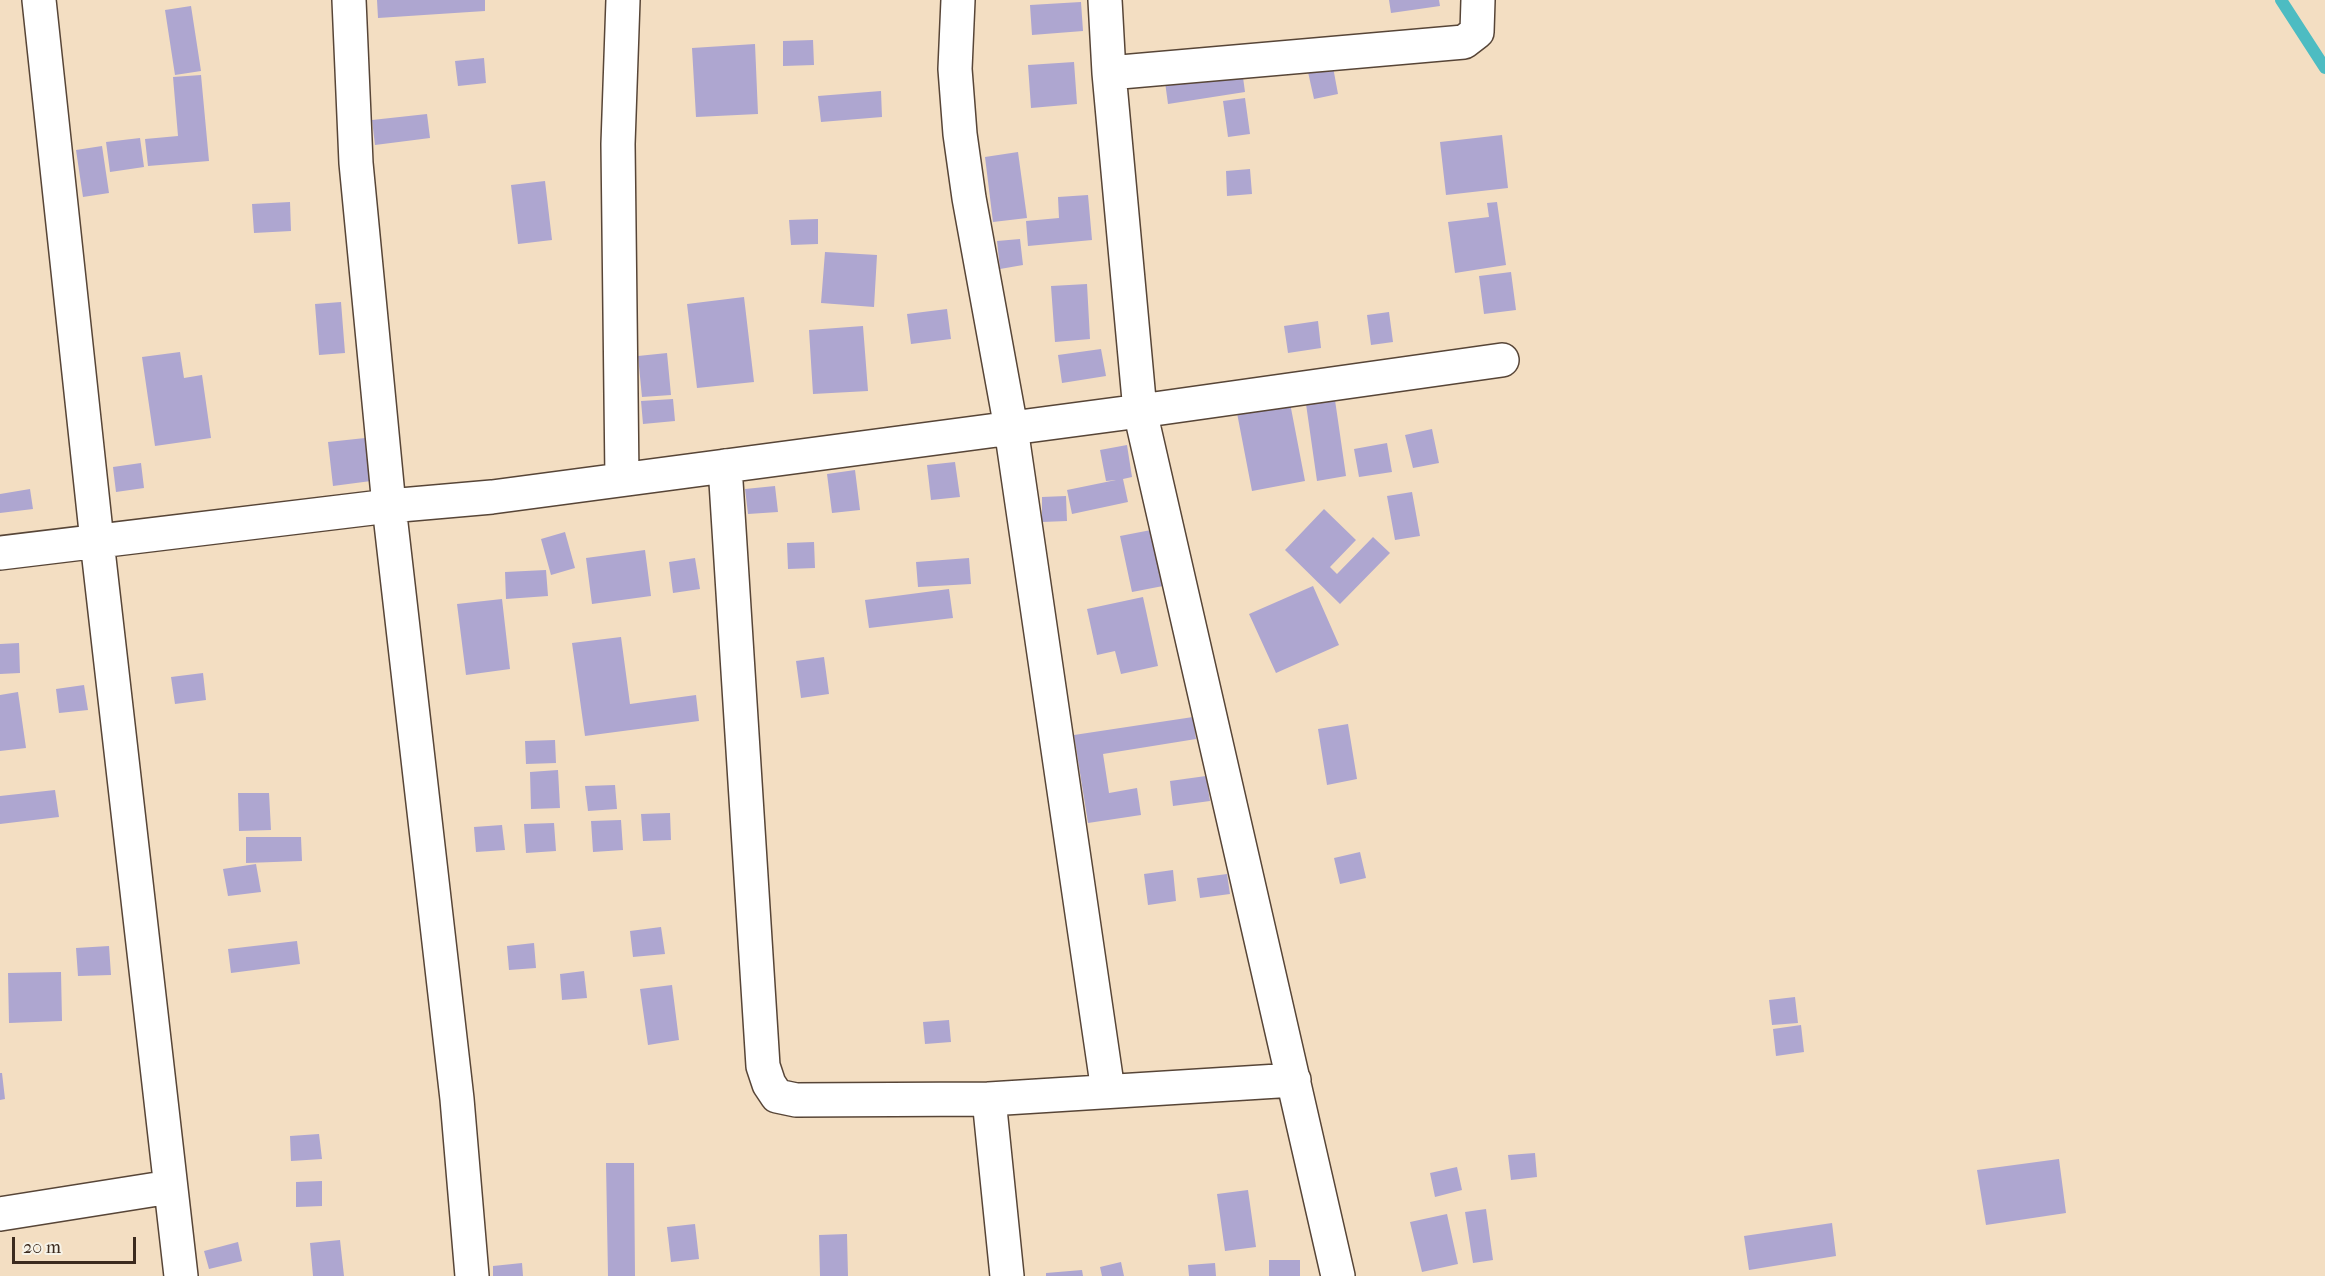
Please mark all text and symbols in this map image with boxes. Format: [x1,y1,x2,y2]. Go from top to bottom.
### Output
scale bar [15,1225,140,1263]
text: 20 m [23,1237,61,1258]

